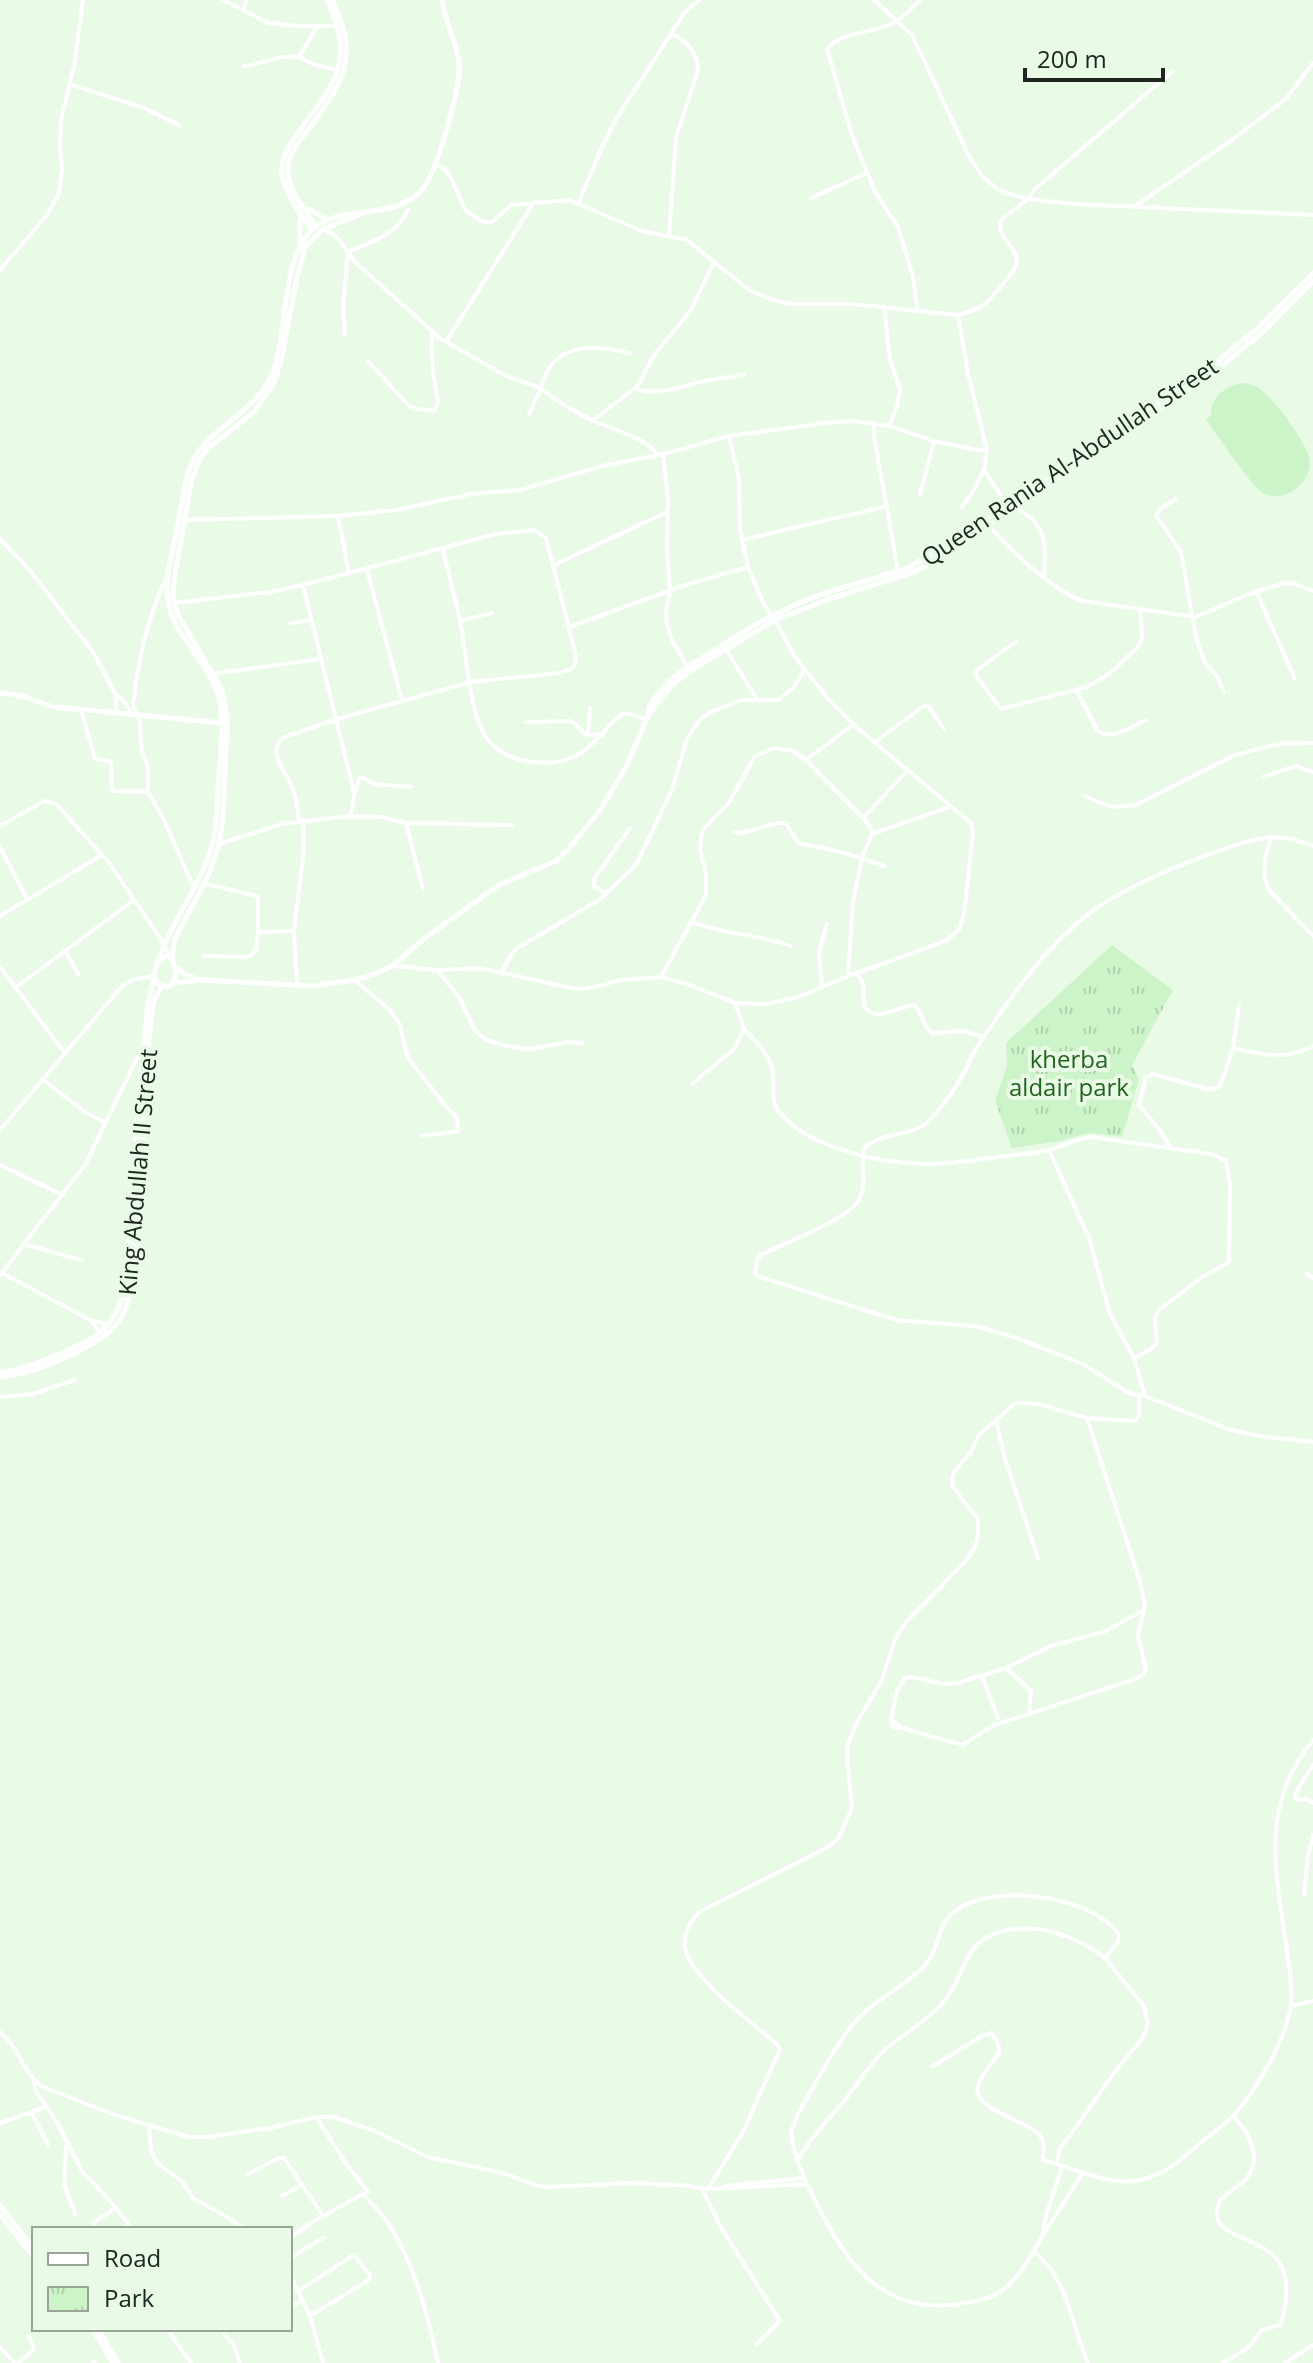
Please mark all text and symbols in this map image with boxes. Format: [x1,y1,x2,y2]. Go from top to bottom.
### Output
scale bar [1025,32,1163,82]
text: 200 m [1037,42,1107,75]
street label: Queen Rania Al-Abdullah Street [914,349,1224,573]
park label: kherba aldair park [1009,1042,1129,1103]
street label: King Abdullah II Street [110,1047,164,1297]
legend [32,2227,292,2331]
text: Road [104,2241,161,2274]
text: Park [104,2281,155,2314]

